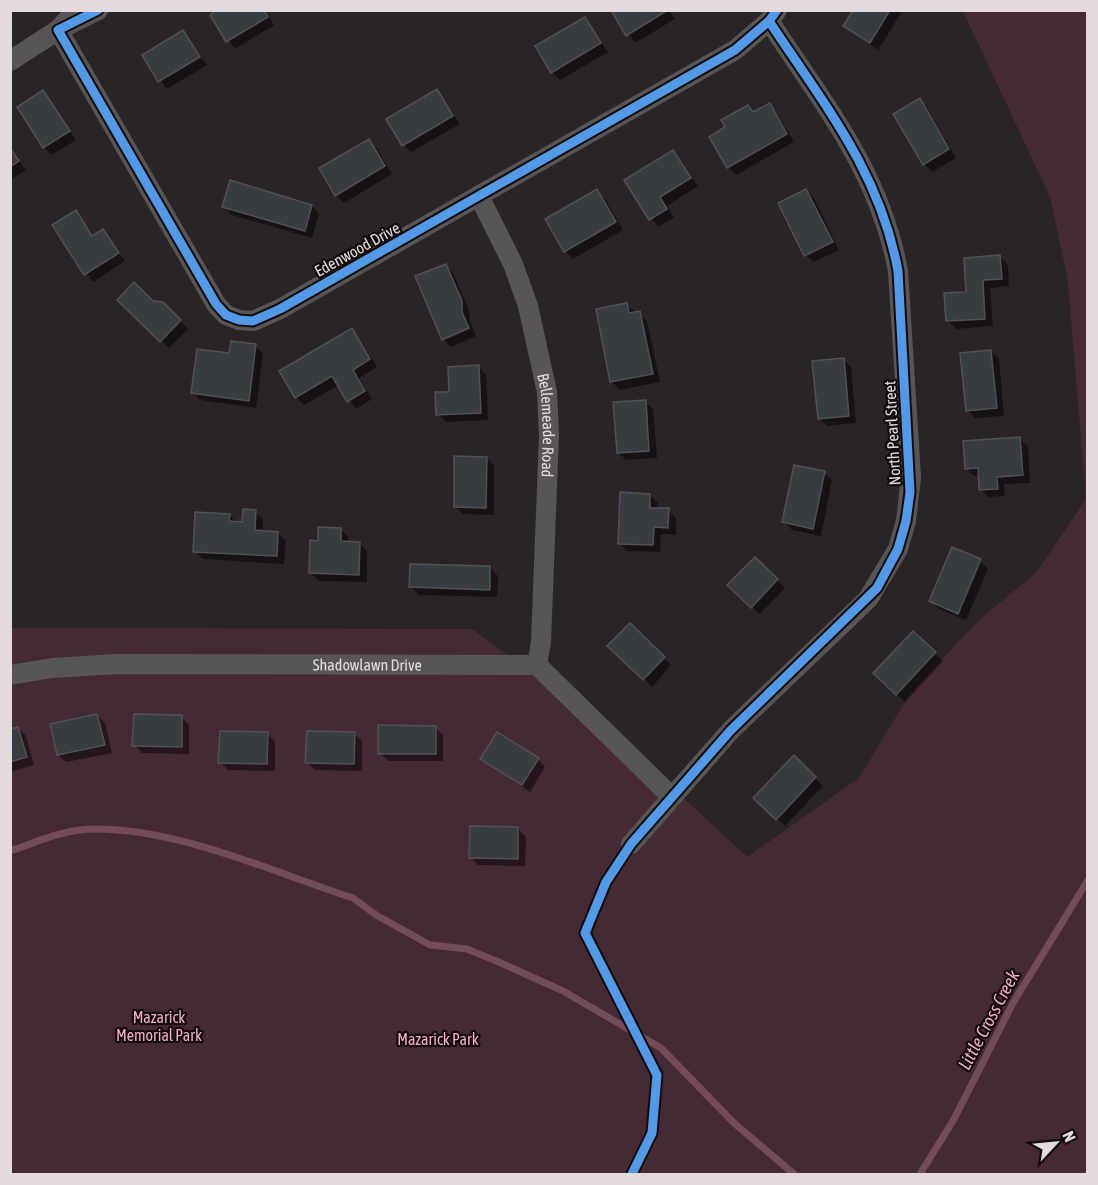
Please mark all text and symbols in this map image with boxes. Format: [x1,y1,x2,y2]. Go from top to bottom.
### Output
street label: Edenwood Drive [311,218,403,280]
street label: Bellemeade Road [534,372,558,478]
street label: North Pearl Street [880,380,904,486]
street label: Shadowlawn Drive [313,655,422,674]
water label: Little Cross Creek [953,965,1024,1073]
park label: Mazarick Memorial Park [116,1008,202,1044]
park label: Mazarick Park [397,1030,479,1048]
north arrow [1026,1113,1086,1173]
text: N [1059,1128,1080,1145]

